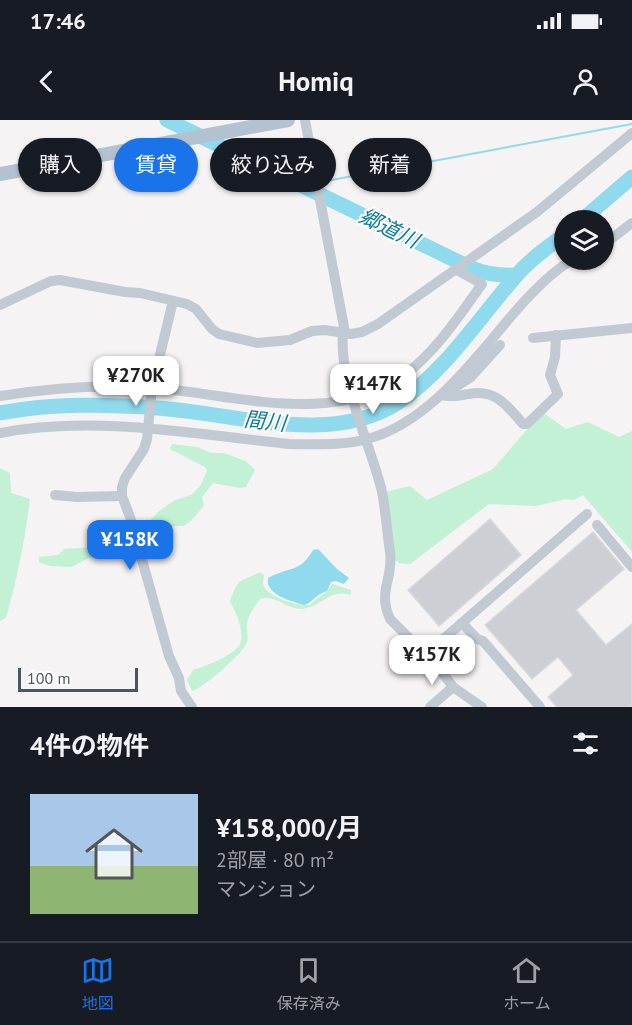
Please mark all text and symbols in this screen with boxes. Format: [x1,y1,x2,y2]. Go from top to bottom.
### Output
text: 17:46 [30,7,86,35]
text: Homiq [278,64,354,98]
icon: back [30,65,63,98]
icon: person [569,65,602,98]
chip: 購入 [18,138,102,192]
chip: 賃貸 [114,138,198,192]
chip: 絞り込み [210,138,336,192]
chip: 新着 [348,138,432,192]
water label: 郷道川 [355,202,425,255]
map controls [554,210,614,270]
button: layers [554,210,614,270]
pin: ¥270K [94,356,178,407]
text: ¥270K [107,362,165,388]
pin: ¥147K [331,364,415,415]
text: ¥147K [344,370,402,396]
water label: 間川 [243,405,289,437]
pin: ¥158K [88,520,172,571]
text: ¥158K [101,526,159,552]
pin: ¥157K [390,635,474,686]
text: ¥157K [403,641,461,667]
scale bar [18,665,138,692]
text: 100 m [27,668,70,688]
icon: filters [569,727,602,760]
text: 4件の物件 [30,729,149,762]
text: ¥158,000/月 [216,811,362,844]
icon: home [78,818,150,890]
text: 2部屋 · 80 m² [216,847,334,873]
text: マンション [216,876,316,902]
tab: 地図 [81,954,114,1014]
tab: 保存済み [277,954,341,1014]
tab: ホーム [503,954,551,1014]

